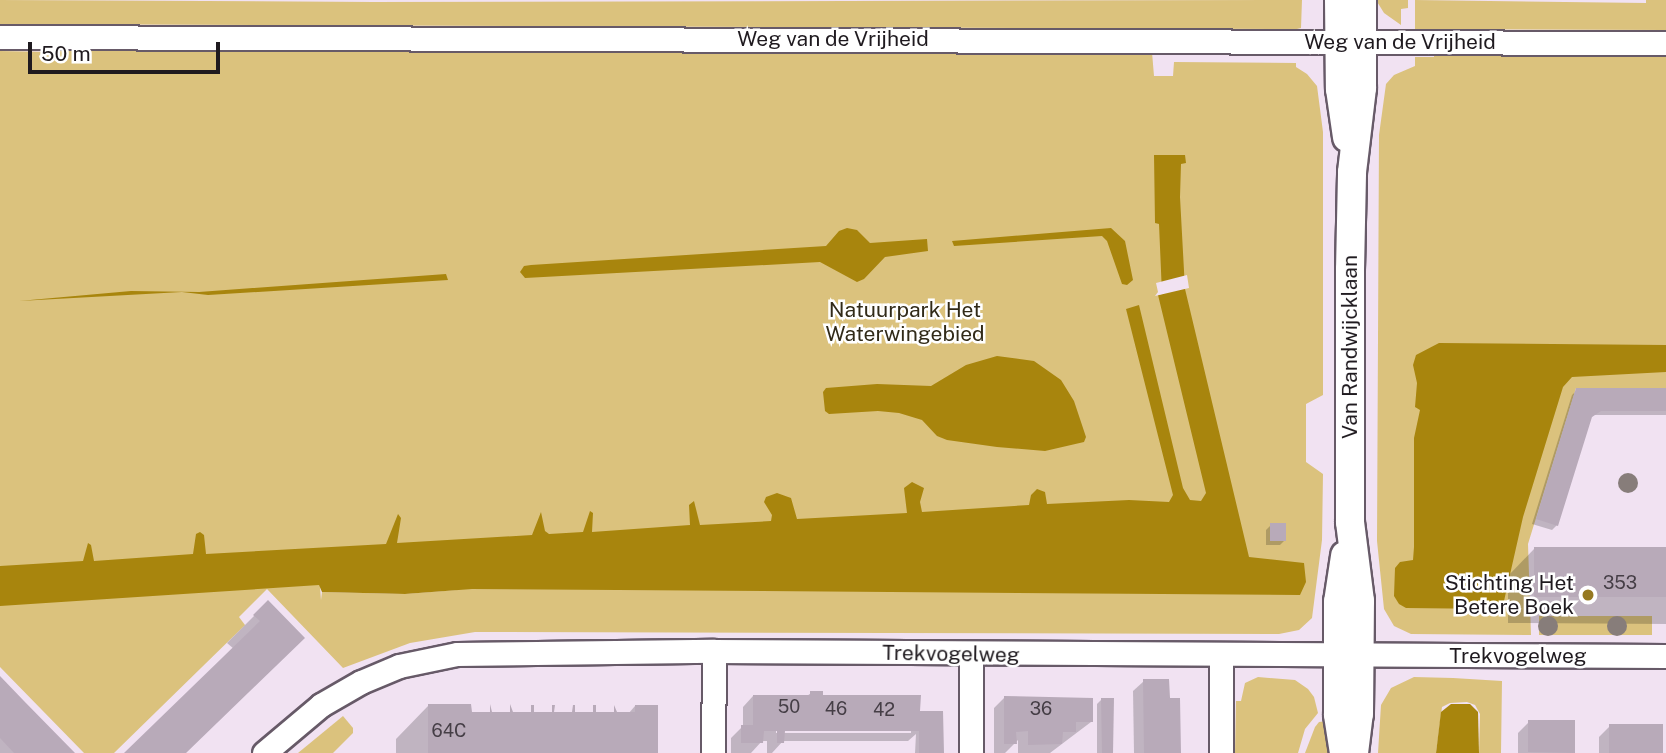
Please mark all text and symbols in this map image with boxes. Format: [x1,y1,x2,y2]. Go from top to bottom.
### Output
street label: Weg van de Vrijheid [737,26,929,52]
scale bar [32,28,224,72]
street label: Weg van de Vrijheid [1304,29,1496,55]
text: 50 m [41,41,91,66]
street label: Van Randwijcklaan [1337,255,1363,439]
park label: Natuurpark Het Waterwingebied [825,297,985,347]
place label: Stichting Het Betere Boek [1445,570,1574,620]
house number: 353 [1603,572,1637,594]
marker: Stichting Het Betere Boek [1580,587,1596,603]
street label: Trekvogelweg [882,640,1020,668]
street label: Trekvogelweg [1449,643,1587,669]
house number: 50 [778,696,800,718]
house number: 46 [825,698,847,720]
house number: 36 [1030,698,1052,720]
house number: 42 [873,699,895,721]
house number: 64C [432,720,466,742]

